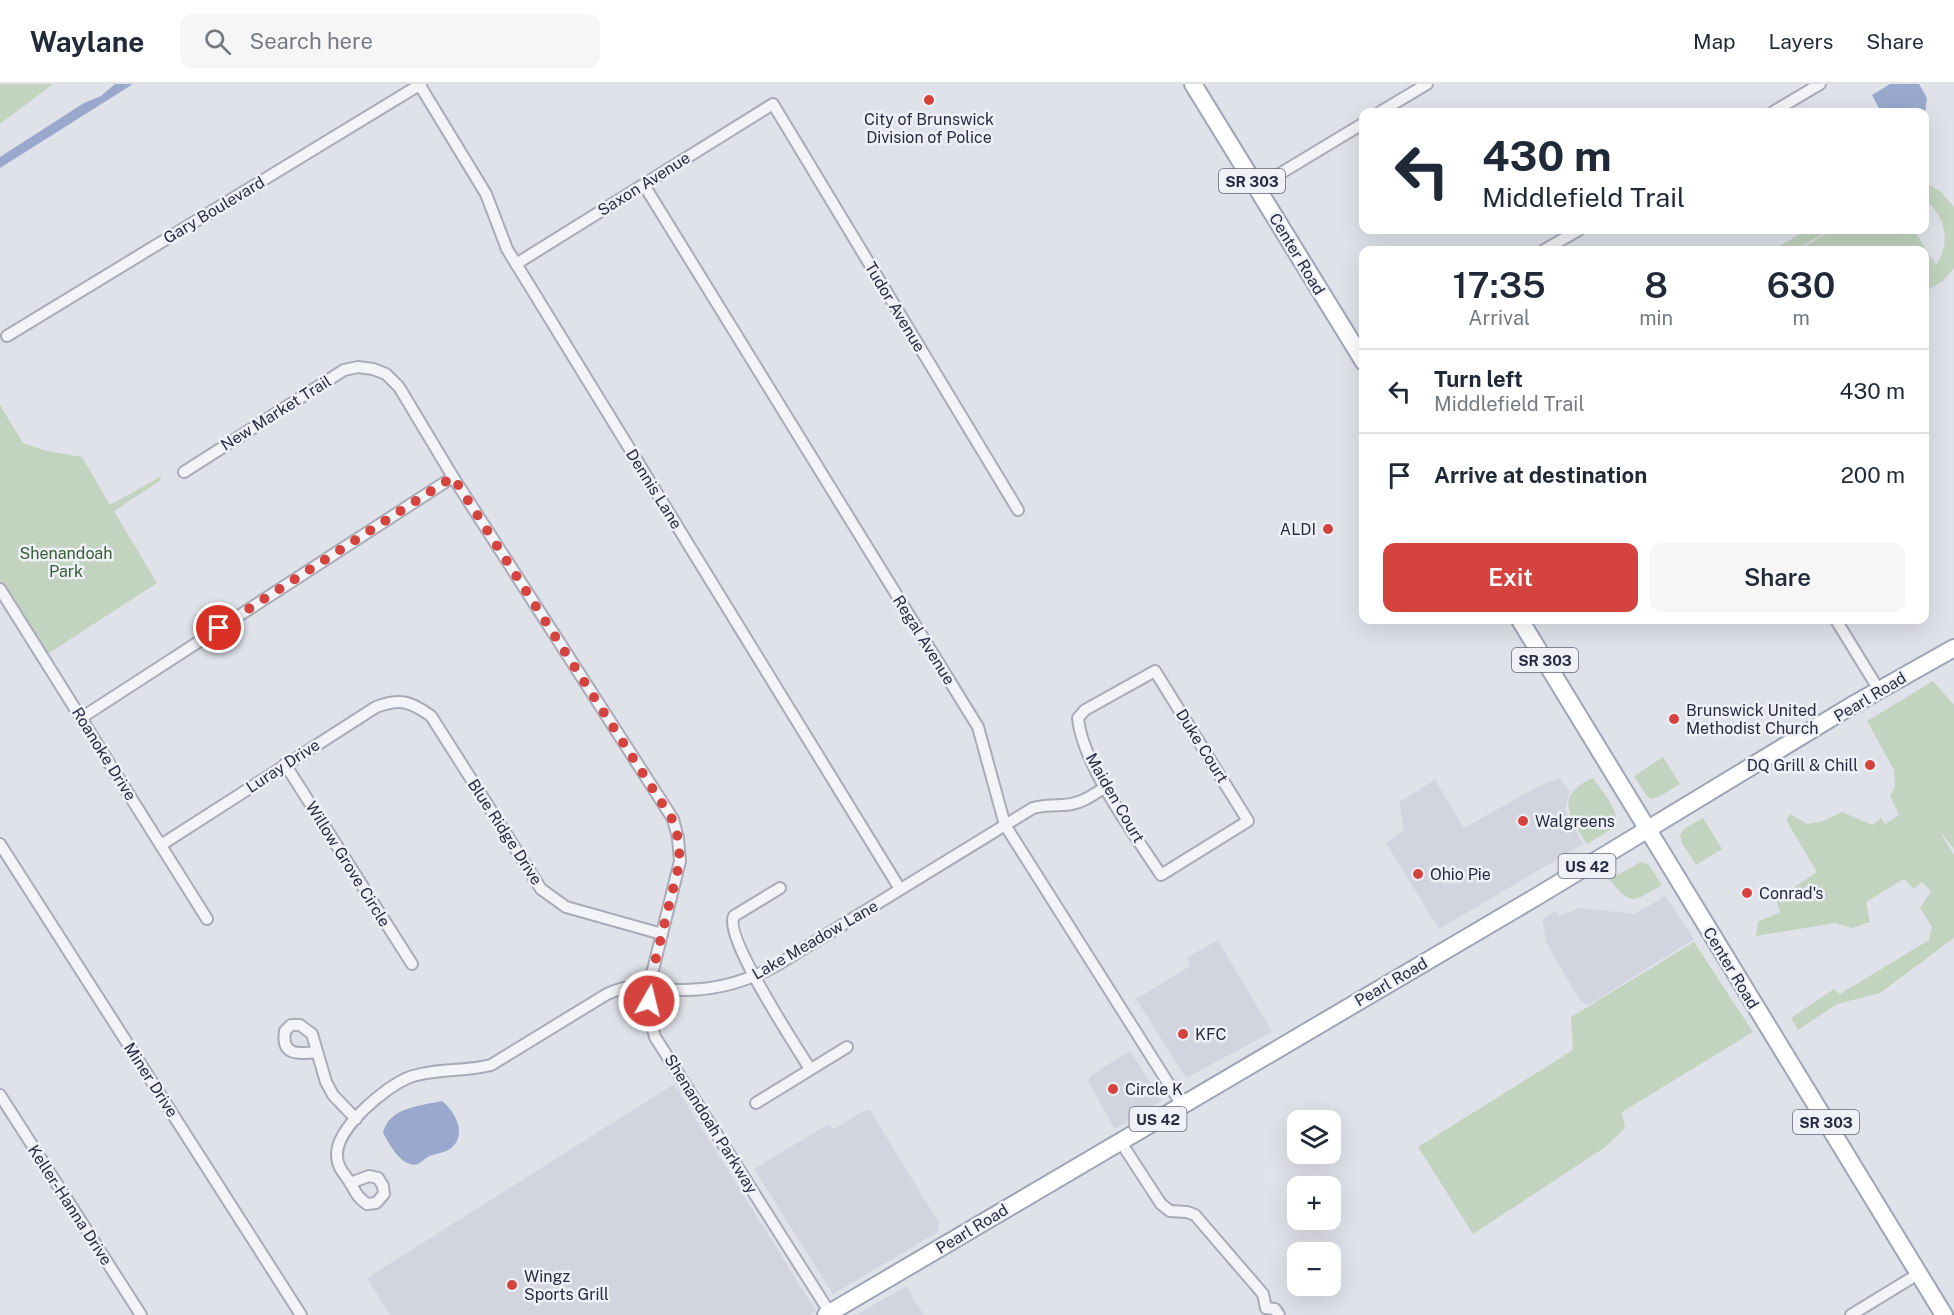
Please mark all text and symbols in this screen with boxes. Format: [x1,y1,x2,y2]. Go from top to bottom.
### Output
search box [180,14,600,68]
text: Waylane [30,25,144,58]
icon: search [201,25,234,58]
text: Search here [249,28,373,54]
text: Map [1693,29,1736,54]
text: Layers [1769,29,1833,54]
text: Share [1866,29,1924,54]
marker: City of Brunswick Division of Police [922,93,936,107]
place label: City of Brunswick Division of Police [864,110,994,147]
text: 430 m [1482,131,1612,180]
icon: left [1383,132,1461,210]
street label: Saxon Avenue [594,148,694,220]
road number: SR 303 [1219,169,1285,193]
street label: Gary Boulevard [160,172,268,248]
text: Middlefield Trail [1482,181,1685,213]
street label: Center Road [1265,210,1329,298]
street label: Tudor Avenue [861,259,929,355]
text: 17:35 [1452,264,1546,306]
text: 8 [1644,264,1668,306]
text: 630 [1767,264,1835,306]
text: Arrival [1468,306,1530,330]
text: min [1639,306,1673,330]
text: m [1792,306,1810,330]
text: Turn left [1434,366,1523,392]
street label: New Market Trail [217,371,335,455]
icon: left [1383,375,1416,408]
text: 430 m [1840,378,1905,404]
text: Middlefield Trail [1434,392,1585,416]
street label: Dennis Lane [622,446,686,532]
icon: arrive [1383,459,1416,492]
text: Arrive at destination [1434,462,1647,488]
text: 200 m [1841,462,1905,488]
place label: ALDI [1280,520,1316,539]
marker: ALDI [1321,522,1335,536]
button: Exit [1383,543,1638,612]
button: Share [1650,543,1905,612]
park label: Shenandoah Park [20,544,112,581]
street label: Regal Avenue [889,592,959,688]
pin [193,602,244,653]
icon: arrive [202,611,235,644]
road number: SR 303 [1512,648,1578,672]
street label: Pearl Road [1830,668,1910,726]
place label: Brunswick United Methodist Church [1686,701,1818,738]
street label: Roanoke Drive [68,704,140,804]
street label: Duke Court [1172,706,1232,786]
marker: Brunswick United Methodist Church [1667,712,1681,726]
street label: Luray Drive [243,735,323,797]
street label: Maiden Court [1082,750,1148,846]
place label: DQ Grill & Chill [1747,756,1858,775]
marker: DQ Grill & Chill [1863,758,1877,772]
street label: Blue Ridge Drive [464,775,546,889]
street label: Willow Grove Circle [302,798,394,930]
place label: Walgreens [1535,812,1615,831]
marker: Walgreens [1516,814,1530,828]
road number: US 42 [1558,854,1616,878]
place label: Ohio Pie [1430,865,1491,884]
marker: Ohio Pie [1411,867,1425,881]
place label: Conrad's [1759,884,1823,903]
marker: Conrad's [1740,886,1754,900]
street label: Lake Meadow Lane [749,896,881,984]
street label: Center Road [1699,924,1763,1012]
street label: Pearl Road [1351,954,1431,1010]
position arrow [617,969,681,1033]
place label: KFC [1195,1025,1226,1044]
marker: KFC [1176,1027,1190,1041]
street label: Miner Drive [120,1039,182,1121]
street label: Shenandoah Parkway [660,1051,762,1197]
place label: Circle K [1125,1080,1183,1099]
marker: Circle K [1106,1082,1120,1096]
road number: US 42 [1130,1107,1186,1131]
map controls [1287,1110,1341,1296]
button: layers [1287,1110,1341,1164]
road number: SR 303 [1793,1110,1859,1134]
street label: Keller-Hanna Drive [24,1141,116,1269]
button: + [1287,1176,1341,1230]
street label: Pearl Road [932,1200,1012,1258]
button: − [1287,1242,1341,1296]
place label: Wingz Sports Grill [524,1267,609,1304]
marker: Wingz Sports Grill [505,1278,519,1292]

